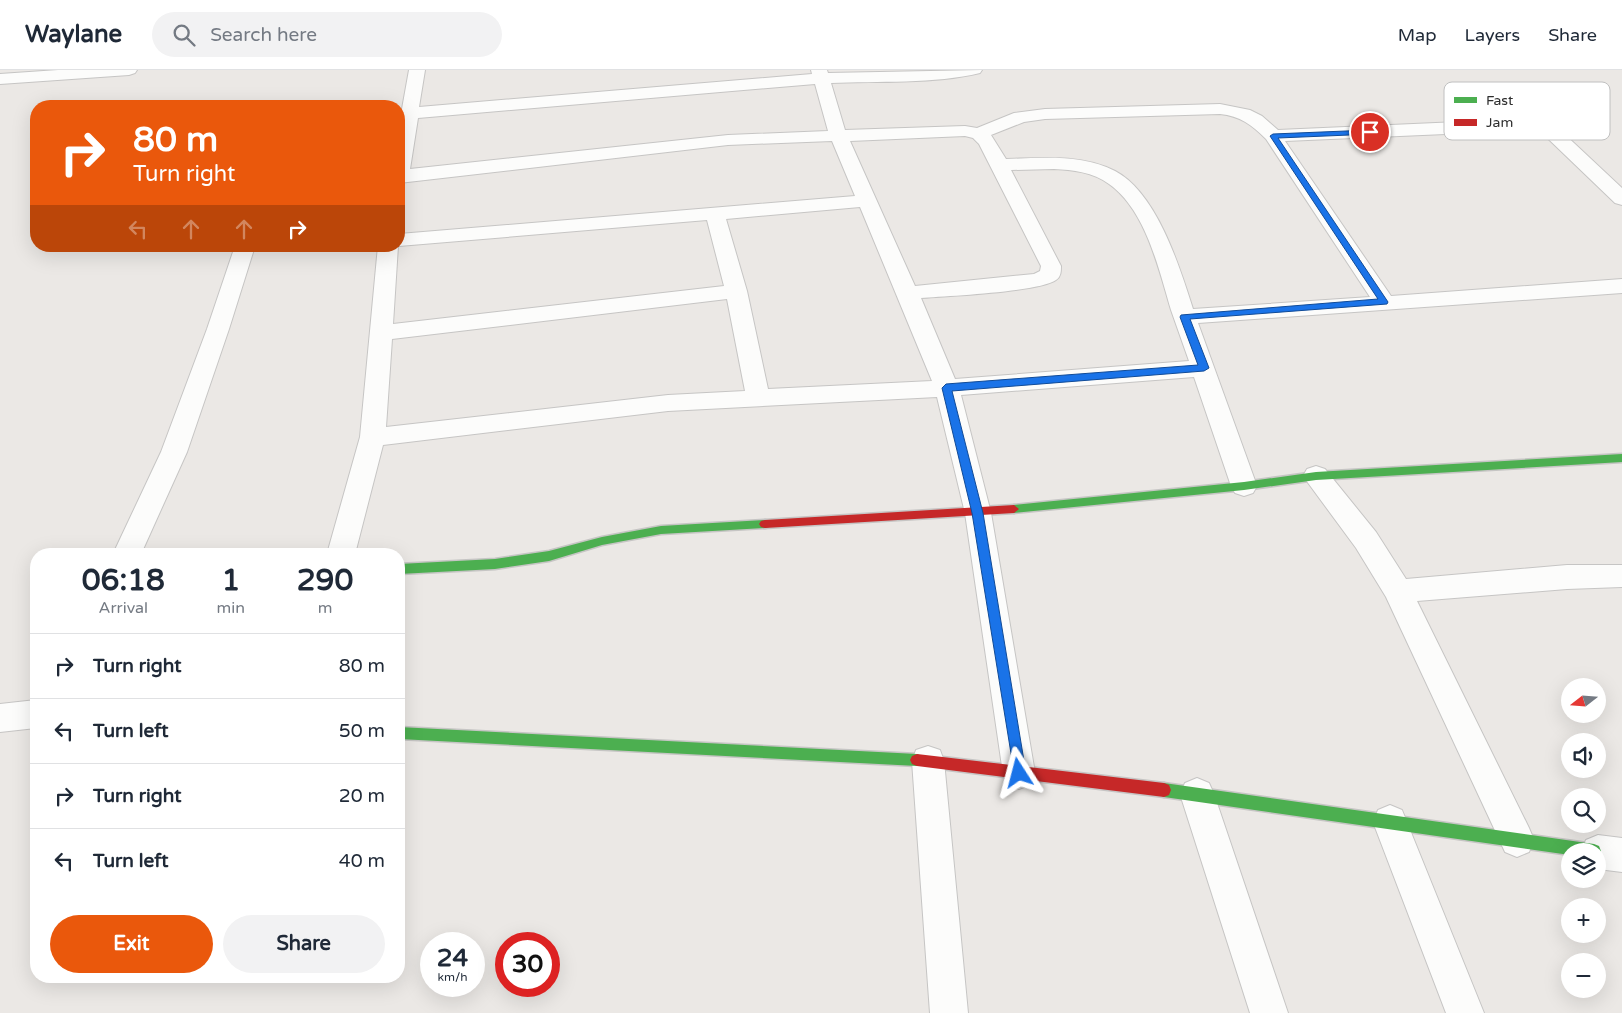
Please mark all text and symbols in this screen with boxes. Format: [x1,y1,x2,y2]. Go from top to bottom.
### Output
search box [152,12,502,57]
text: Waylane [25,20,122,49]
icon: search [170,21,198,49]
text: Search here [210,24,317,46]
text: Map [1398,24,1437,46]
text: Layers [1465,24,1520,46]
text: Share [1548,24,1597,46]
legend [1444,82,1610,140]
text: Fast [1486,92,1514,109]
pin [1349,111,1391,153]
text: Jam [1486,114,1513,131]
icon: arrive [1356,118,1384,146]
text: 80 m [133,119,218,161]
icon: right [50,120,115,185]
text: Turn right [133,161,235,187]
icon: left [124,215,152,243]
icon: ahead [177,215,205,243]
icon: ahead [230,215,258,243]
icon: right [283,215,311,243]
text: 06:18 [82,562,165,599]
text: 1 [221,562,240,599]
text: 290 [297,562,353,599]
text: Arrival [99,598,148,618]
text: min [217,598,245,618]
text: m [318,598,332,618]
icon: right [50,652,78,680]
text: Turn right [93,655,181,677]
text: 80 m [339,655,385,677]
north arrow [1561,678,1606,722]
map controls [1561,678,1606,998]
icon: left [50,717,78,745]
text: Turn left [93,720,169,742]
text: 50 m [339,720,385,742]
button: sound [1561,733,1606,778]
position arrow [992,746,1044,798]
icon: right [50,782,78,810]
text: Turn right [93,785,181,807]
text: 20 m [339,785,385,807]
button: search [1561,788,1606,833]
button: layers [1561,843,1606,888]
icon: left [50,847,78,875]
text: Turn left [93,850,169,872]
text: 40 m [339,850,385,872]
button: + [1561,898,1606,943]
button: Exit [50,915,213,973]
button: Share [223,915,385,973]
speed limit sign: 30 [495,932,560,997]
text: 24 [437,943,468,973]
button: − [1561,953,1606,998]
text: km/h [437,970,468,984]

